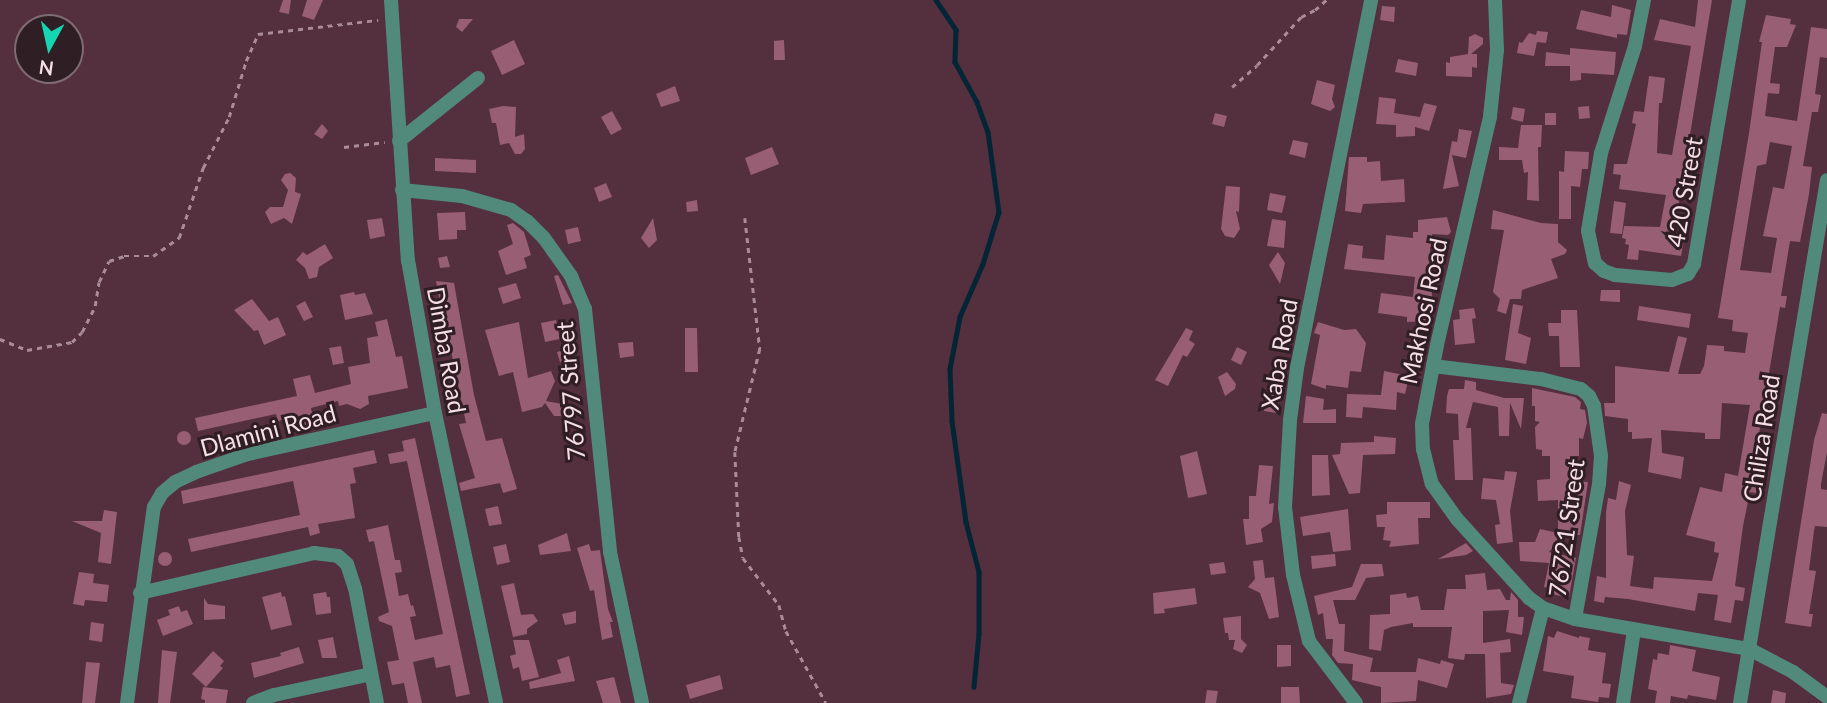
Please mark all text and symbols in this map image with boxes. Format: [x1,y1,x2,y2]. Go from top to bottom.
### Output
north arrow [14,14,84,84]
text: N [37,56,55,81]
street label: 420 Street [1660,135,1708,249]
street label: Makhosi Road [1393,235,1453,387]
street label: Dimba Road [422,284,472,416]
street label: Xaba Road [1255,296,1303,412]
street label: 76797 Street [550,321,590,461]
street label: Chiliza Road [1737,372,1785,504]
street label: Dlamini Road [197,398,339,462]
street label: 76721 Street [1542,457,1590,599]

